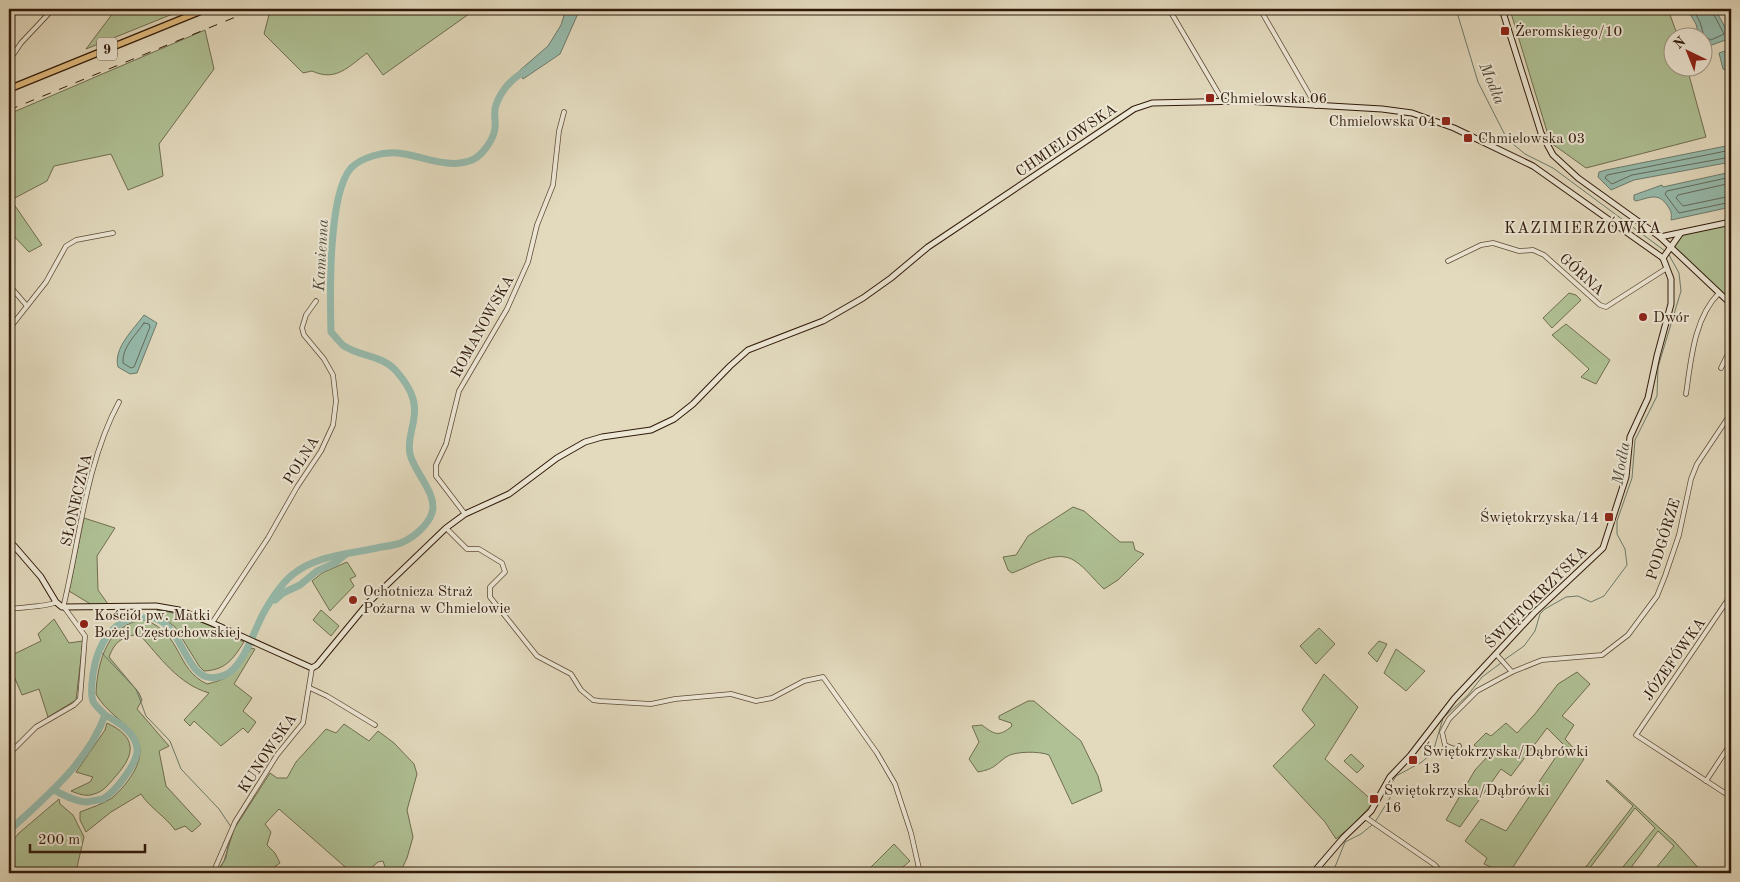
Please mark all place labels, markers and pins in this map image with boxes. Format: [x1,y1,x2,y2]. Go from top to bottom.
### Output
place label: Żeromskiego/10 [1515,22,1622,40]
marker: Żeromskiego/10 [1499,25,1511,37]
marker: Chmielowska 06 [1204,92,1216,104]
place label: Chmielowska 06 [1220,92,1327,107]
place label: Chmielowska 04 [1329,115,1436,130]
marker: Chmielowska 04 [1440,115,1452,127]
marker: Chmielowska 03 [1462,132,1474,144]
place label: Chmielowska 03 [1478,132,1585,147]
marker: Dwór [1637,311,1649,323]
place label: Dwór [1653,311,1689,326]
place label: Świętokrzyska/14 [1480,507,1599,526]
marker: Świętokrzyska/14 [1603,511,1615,523]
place label: Ochotnicza Straż Pożarna w Chmielowie [363,585,511,617]
marker: Ochotnicza Straż Pożarna w Chmielowie [347,594,359,606]
place label: Kościół pw. Matki Bożej Częstochowskiej [94,609,241,641]
marker: Kościół pw. Matki Bożej Częstochowskiej [78,618,90,630]
place label: Świętokrzyska/Dąbrówki 13 [1423,741,1588,777]
marker: Świętokrzyska/Dąbrówki 13 [1407,754,1419,766]
place label: Świętokrzyska/Dąbrówki 16 [1384,780,1549,816]
marker: Świętokrzyska/Dąbrówki 16 [1368,793,1380,805]

